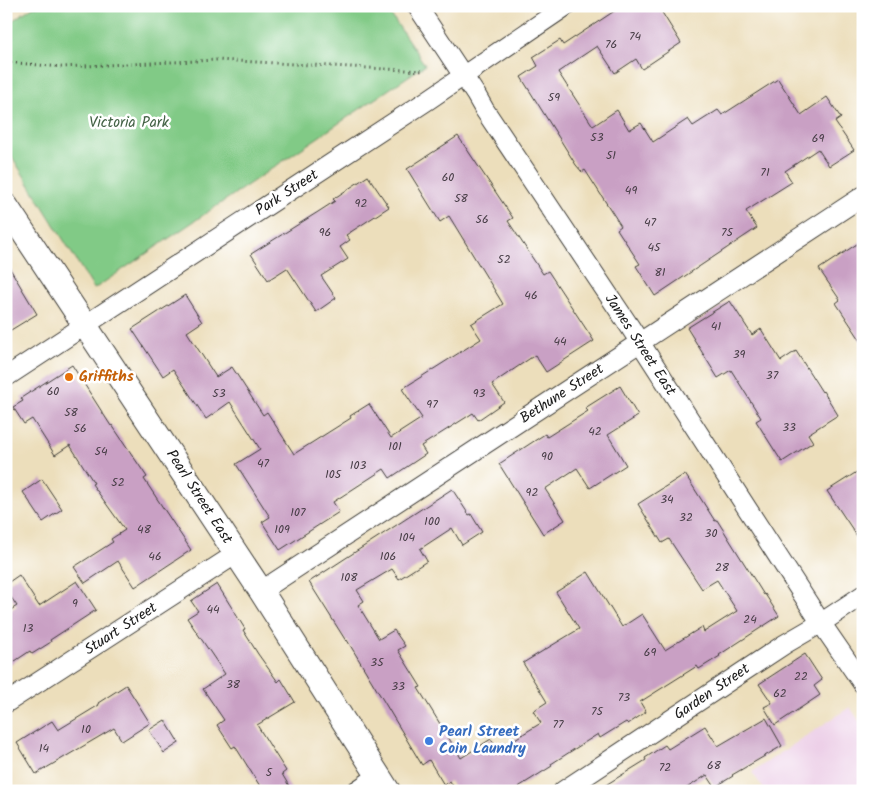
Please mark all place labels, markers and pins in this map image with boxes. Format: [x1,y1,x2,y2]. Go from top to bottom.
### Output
place label: Griffiths [79,365,134,389]
marker: Griffiths [63,371,75,383]
place label: Pearl Street Coin Laundry [439,720,526,761]
marker: Pearl Street Coin Laundry [423,735,435,747]

